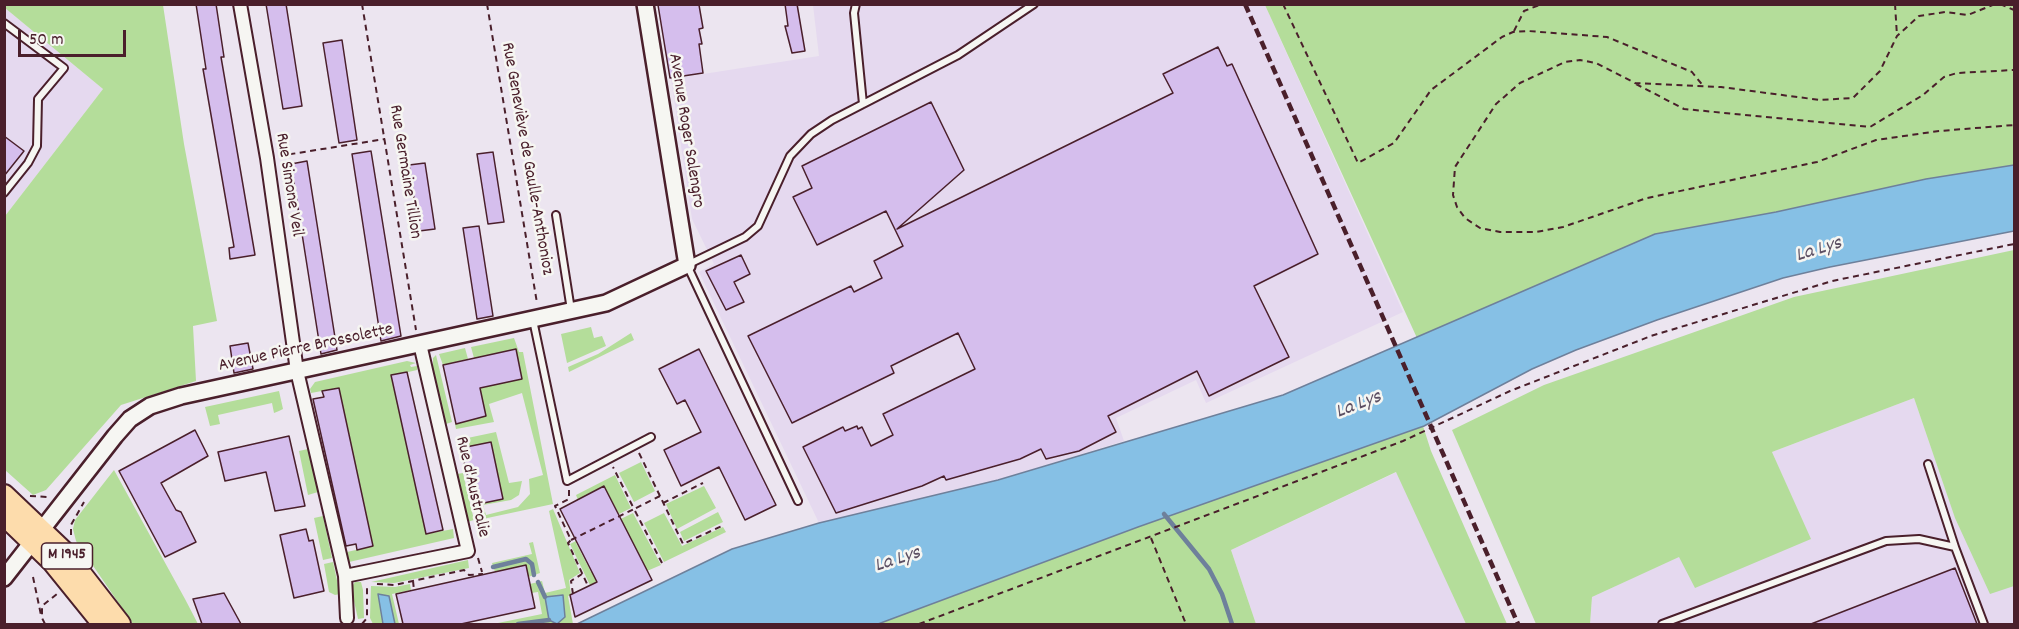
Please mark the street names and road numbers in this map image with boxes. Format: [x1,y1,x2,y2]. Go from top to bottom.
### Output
street label: Rue Geneviève de Gaulle-Anthonioz [495,41,557,277]
street label: Avenue Roger Salengro [662,52,708,210]
street label: Rue Germaine Tillion [383,103,425,241]
street label: Rue Simone Veil [269,132,307,238]
street label: Avenue Pierre Brossolette [217,320,395,378]
street label: Rue d'Australie [449,434,493,540]
road number: M 1945 [42,543,92,569]

